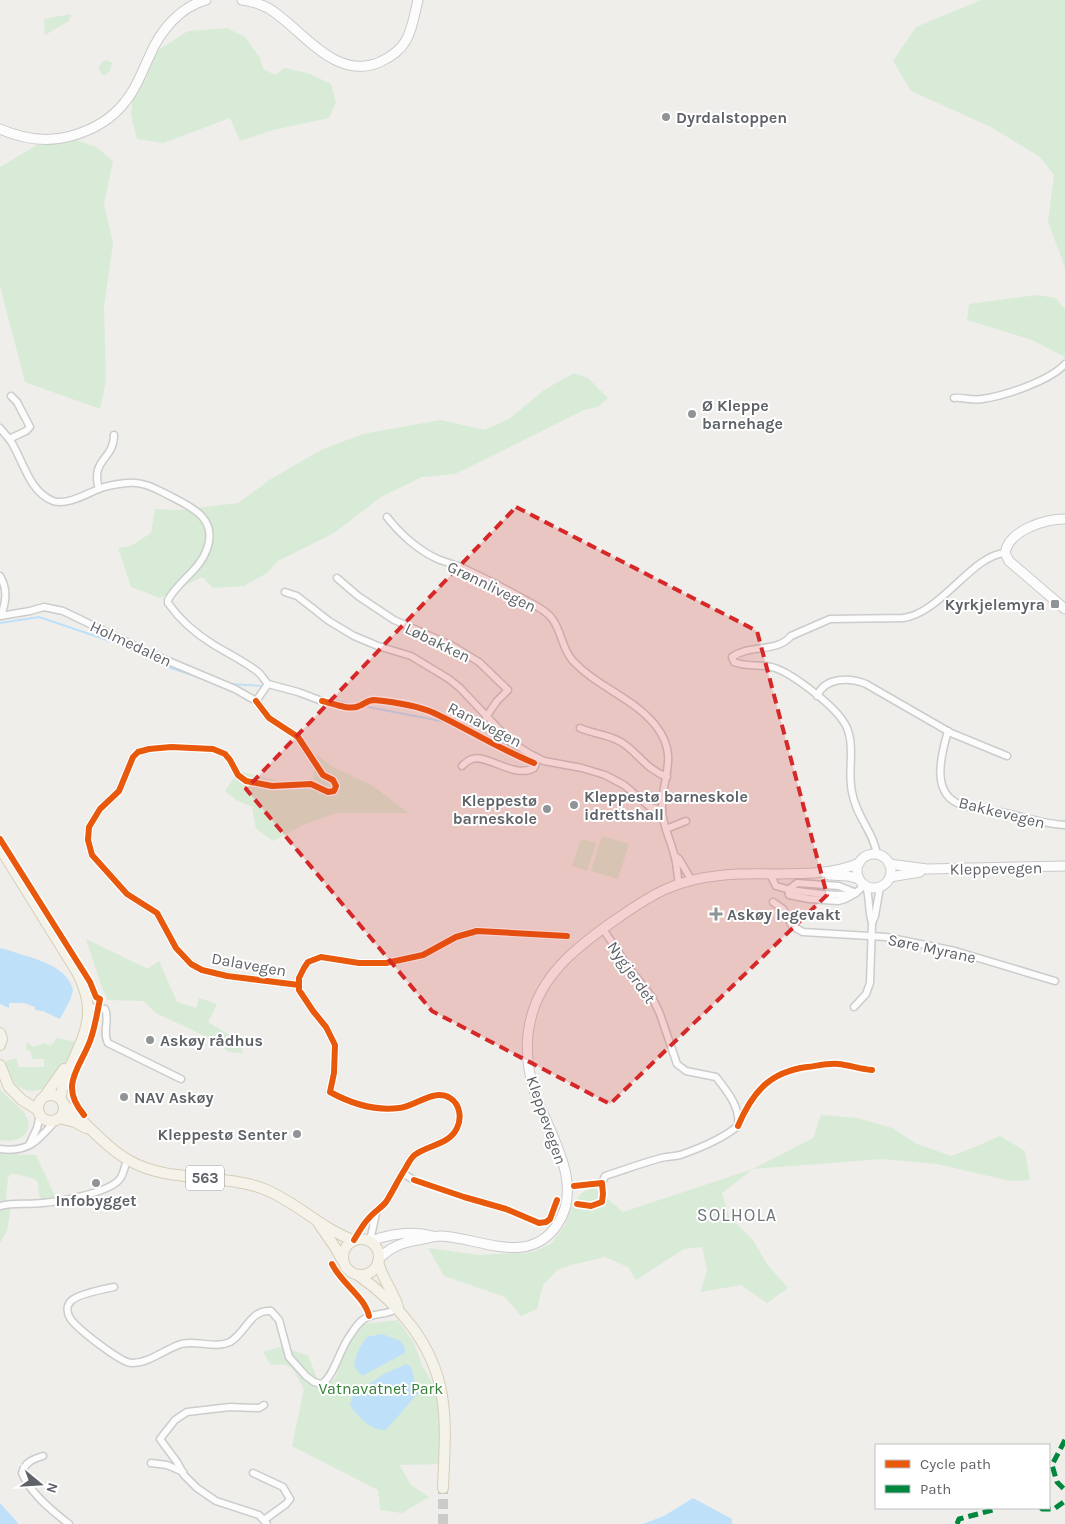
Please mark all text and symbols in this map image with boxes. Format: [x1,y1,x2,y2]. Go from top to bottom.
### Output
place label: Dyrdalstoppen [676,108,787,127]
marker: Dyrdalstoppen [660,111,672,123]
place label: Ø Kleppe barnehage [702,396,783,433]
marker: Ø Kleppe barnehage [686,408,698,420]
street label: Grønnlivegen [444,557,539,616]
place label: Kyrkjelemyra [945,595,1045,614]
marker: Kyrkjelemyra [1049,598,1061,610]
street label: Holmedalen [87,616,175,671]
street label: Løbakken [402,618,474,666]
street label: Ranavegen [445,698,525,751]
place label: Kleppestø barneskole idrettshall [584,787,748,824]
place label: Kleppestø barneskole [453,791,537,828]
street label: Bakkevegen [957,793,1047,832]
marker: Kleppestø barneskole idrettshall [568,799,580,811]
marker: Kleppestø barneskole [541,803,553,815]
street label: Kleppevegen [950,858,1042,879]
place label: Askøy legevakt [727,905,841,924]
marker: Askøy legevakt [709,907,723,921]
street label: Søre Myrane [886,930,978,967]
street label: Nygjerdet [603,938,660,1007]
street label: Dalavegen [210,949,288,980]
place label: Askøy rådhus [160,1031,263,1050]
marker: Askøy rådhus [144,1034,156,1046]
street label: Kleppevegen [522,1073,571,1167]
place label: NAV Askøy [134,1088,214,1107]
marker: NAV Askøy [118,1091,130,1103]
place label: Kleppestø Senter [158,1125,288,1144]
marker: Kleppestø Senter [291,1128,303,1140]
road number: 563 [186,1166,224,1190]
marker: Infobygget [90,1177,102,1189]
place label: Infobygget [55,1191,137,1210]
district label: SOLHOLA [697,1204,777,1226]
park label: Vatnavatnet Park [319,1379,443,1398]
legend [875,1444,1050,1509]
text: Cycle path [920,1455,991,1473]
north arrow [15,1459,65,1509]
text: N [42,1480,62,1495]
text: Path [920,1480,951,1498]

